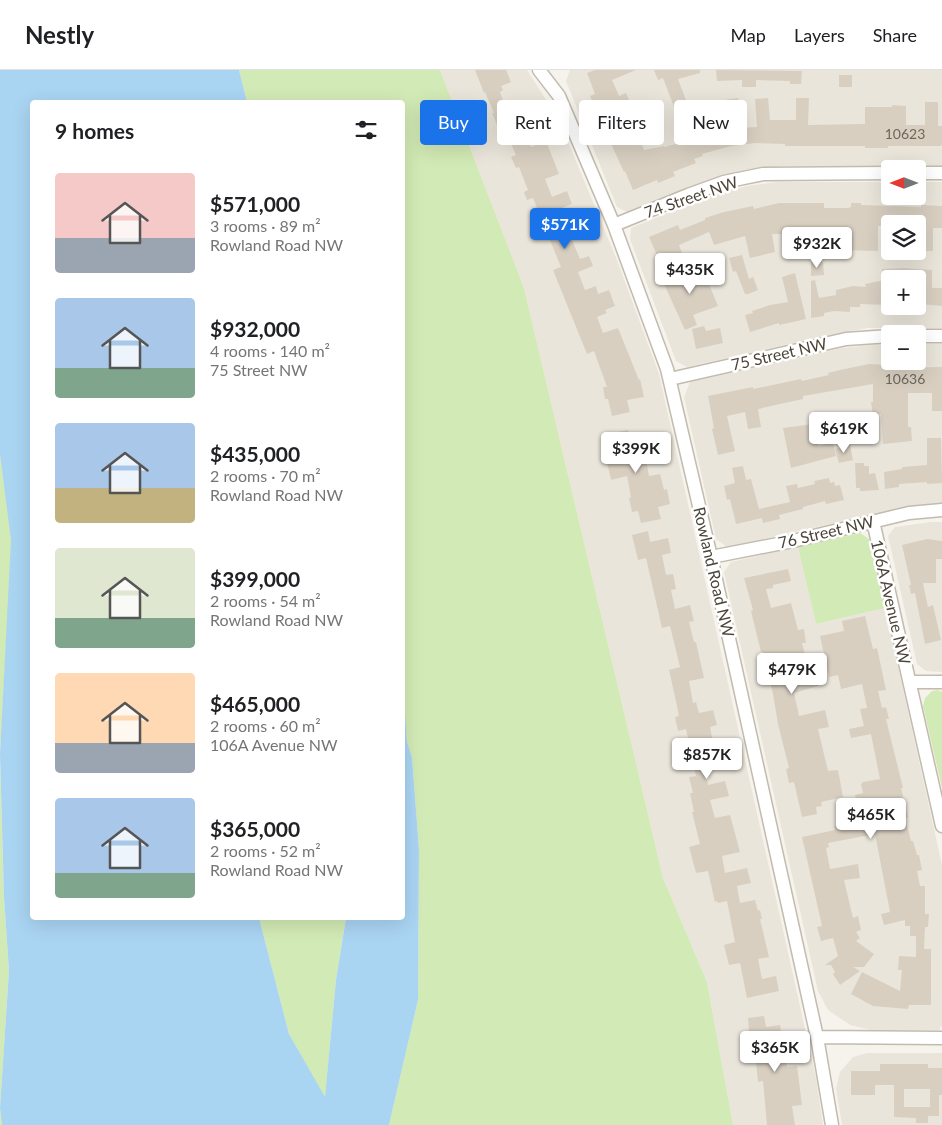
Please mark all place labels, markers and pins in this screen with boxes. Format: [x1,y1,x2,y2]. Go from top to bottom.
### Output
pin: $571K [530,208,600,250]
pin: $932K [782,226,852,269]
pin: $435K [655,252,725,295]
pin: $619K [809,412,879,454]
pin: $399K [601,432,671,474]
pin: $479K [757,652,827,695]
pin: $857K [672,738,742,780]
pin: $465K [836,798,906,840]
pin: $365K [740,1030,810,1073]

